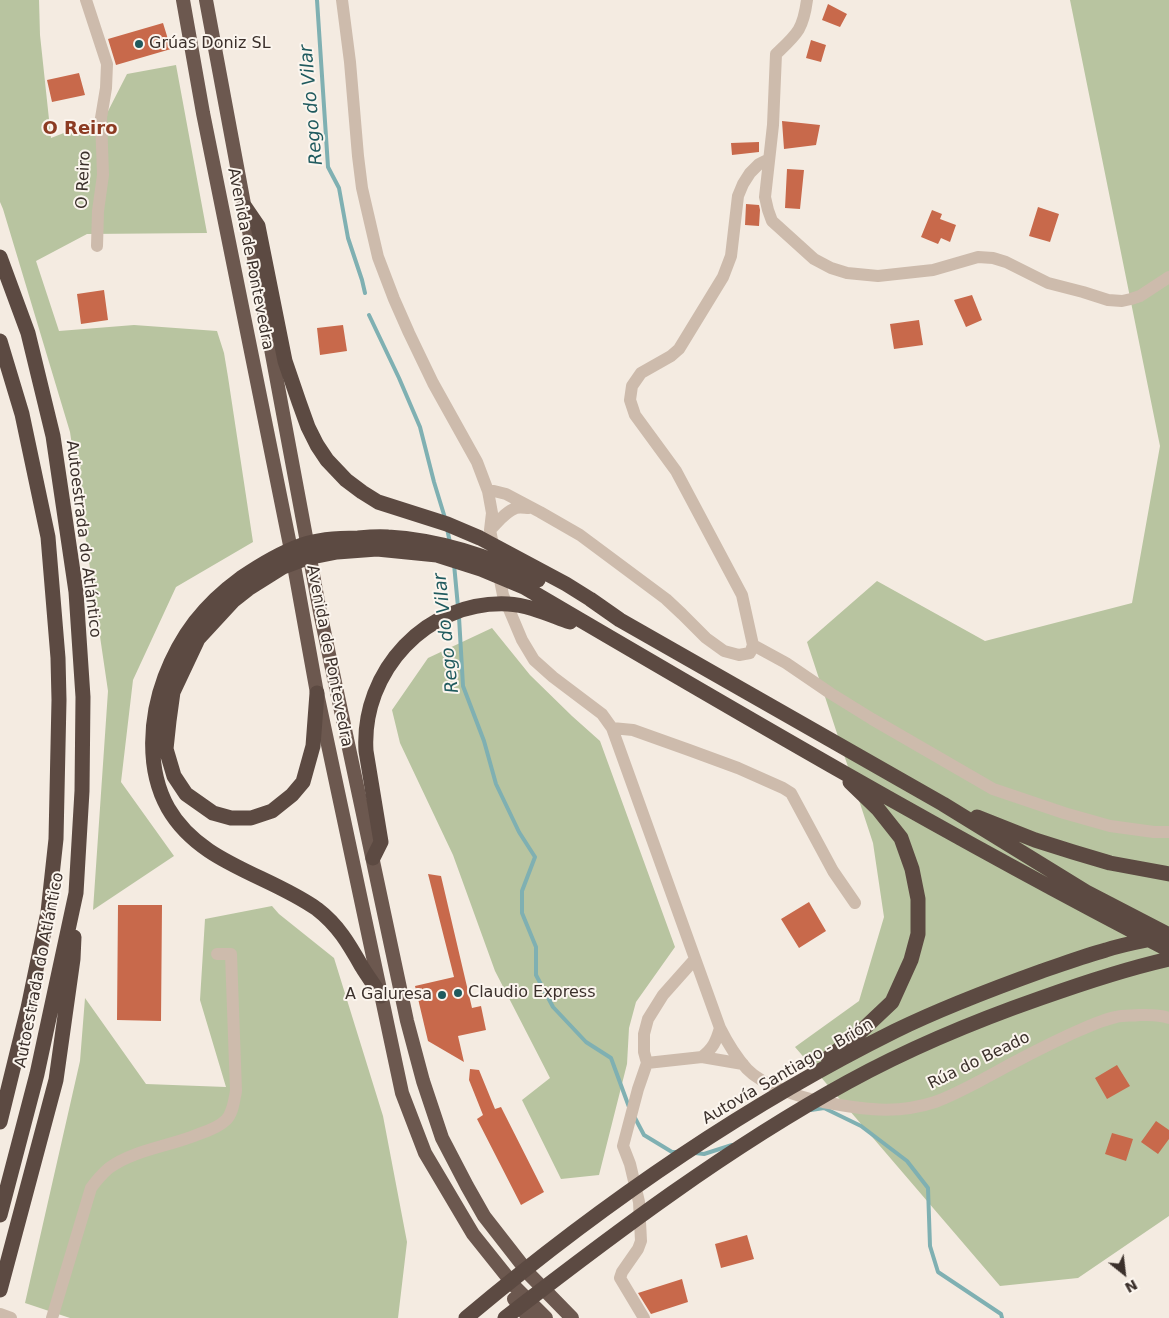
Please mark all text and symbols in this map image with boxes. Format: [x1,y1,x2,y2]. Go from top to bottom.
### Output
place label: Grúas Doniz SL [149,34,271,54]
marker: Grúas Doniz SL [133,38,145,50]
water label: Rego do Vilar [296,44,328,166]
district label: O Reiro [42,118,118,140]
street label: O Reiro [73,150,95,210]
street label: Avenida de Pontevedra [223,166,277,352]
street label: Autoestrada do Atlántico [61,439,105,639]
street label: Avenida de Pontevedra [302,563,356,749]
water label: Rego do Vilar [430,572,464,694]
street label: Autoestrada do Atlántico [12,871,68,1069]
place label: Claudio Express [468,983,596,1003]
place label: A Galuresa [345,985,432,1005]
marker: Claudio Express [452,987,464,999]
marker: A Galuresa [436,989,448,1001]
street label: Autovía Santiago - Brión [699,1015,877,1129]
street label: Rúa do Beado [925,1028,1033,1094]
north arrow [1099,1248,1149,1298]
text: N [1122,1276,1140,1296]

